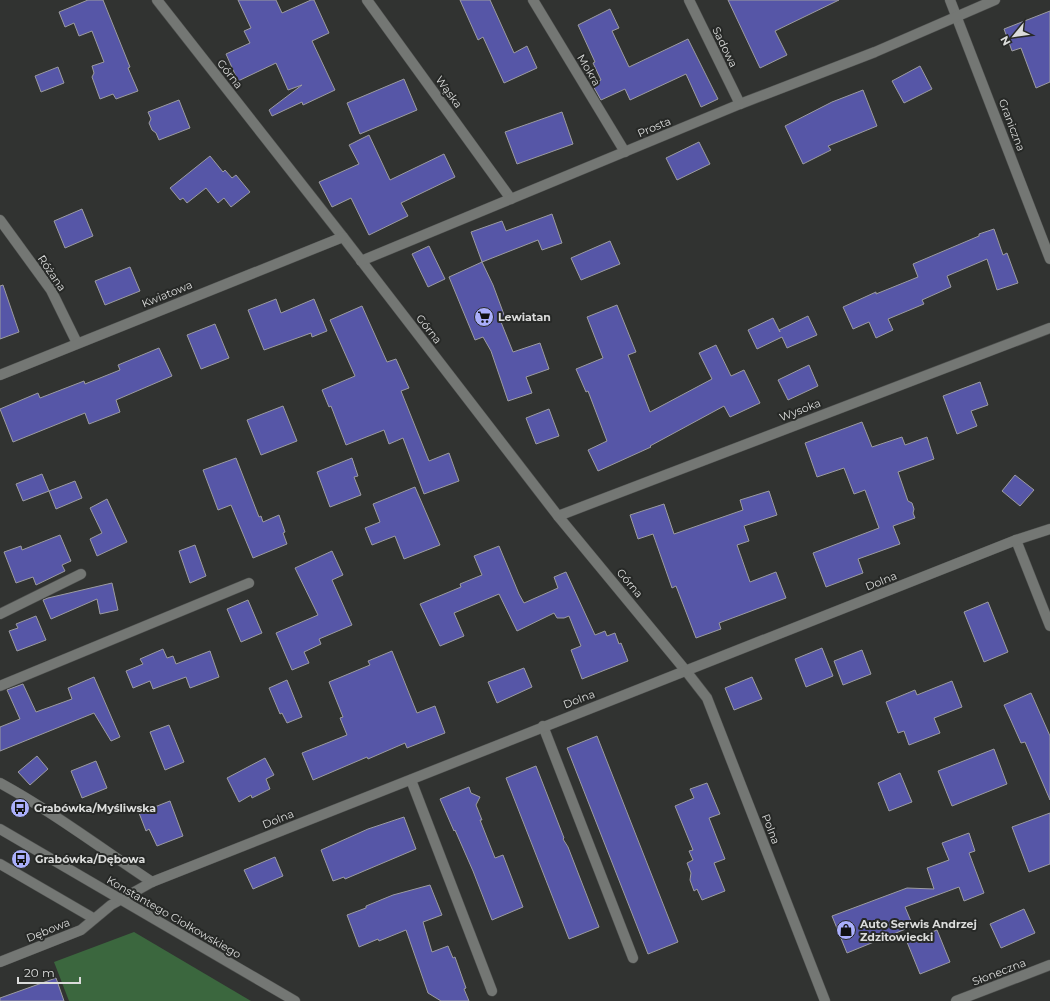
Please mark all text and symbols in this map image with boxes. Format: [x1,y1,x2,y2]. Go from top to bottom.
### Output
north arrow [994,16,1034,56]
street label: Sadowa [709,24,741,70]
text: N [997,34,1014,48]
street label: Mokra [574,52,604,88]
street label: Górna [214,56,246,92]
street label: Wąska [433,73,465,111]
street label: Graniczna [996,97,1028,153]
street label: Prosta [635,114,673,140]
street label: Różana [35,252,69,294]
street label: Kwiatowa [140,277,194,311]
supermarket icon: Lewiatan [473,306,495,328]
place label: Lewiatan [498,310,551,324]
street label: Górna [413,311,445,347]
street label: Wysoka [777,396,823,424]
street label: Górna [614,566,646,600]
street label: Dolna [863,568,899,594]
street label: Dolna [561,687,597,711]
bus stop icon: Grabówka/Myśliwska [9,797,31,819]
place label: Grabówka/Myśliwska [34,801,156,815]
street label: Dolna [260,806,296,832]
street label: Polna [759,812,783,846]
bus stop icon: Grabówka/Dębowa [10,848,32,870]
place label: Grabówka/Dębowa [35,852,145,866]
street label: Konstantego Ciołkowskiego [104,873,244,961]
street label: Dębowa [24,915,72,945]
place label: Auto Serwis Andrzej Zdzitowiecki [859,917,977,944]
shop icon: Auto Serwis Andrzej Zdzitowiecki [835,919,857,941]
street label: Słoneczna [970,955,1028,989]
scale bar [18,959,80,985]
text: 20 m [24,965,55,980]

